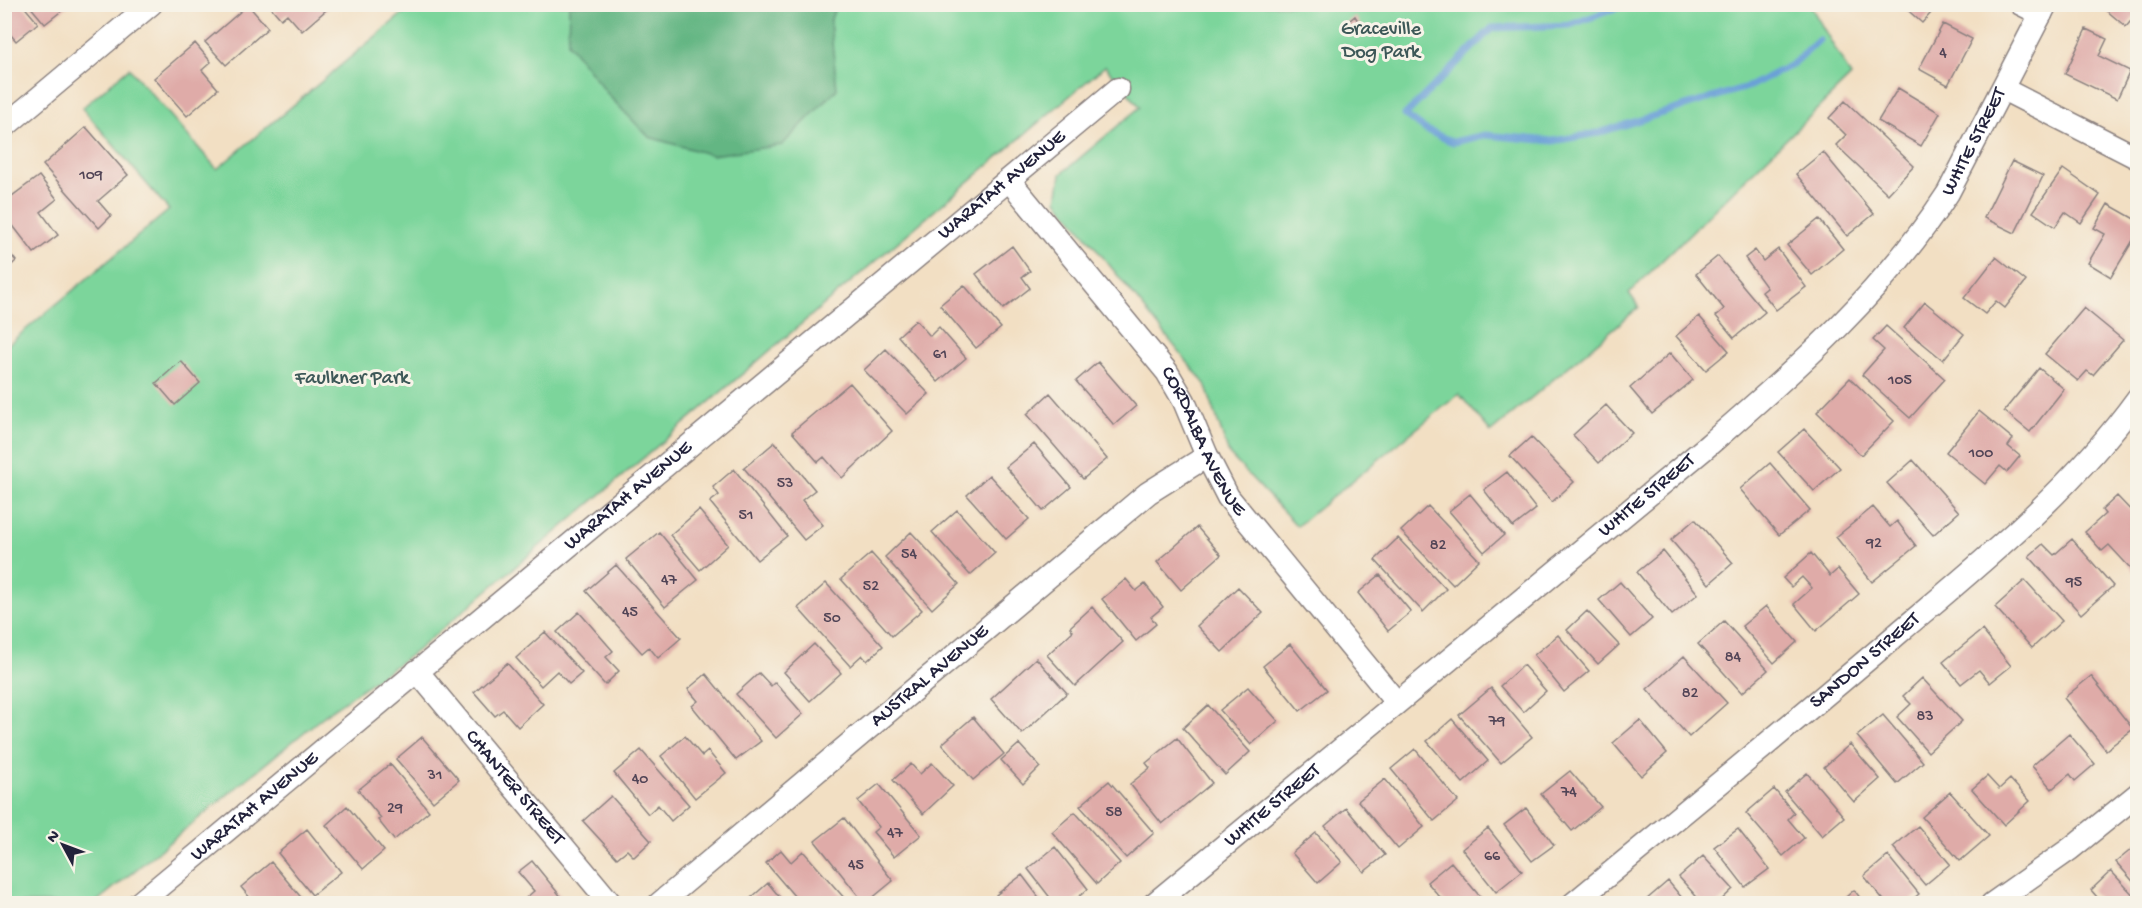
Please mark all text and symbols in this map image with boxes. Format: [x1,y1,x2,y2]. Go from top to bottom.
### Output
park label: Graceville Dog Park [1340,19,1422,65]
house number: 4 [1939,45,1947,64]
street label: WHITE STREET [1937,83,2012,200]
street label: WARATAH AVENUE [934,125,1072,245]
house number: 109 [78,167,103,186]
house number: 61 [933,346,947,365]
street label: CORDALBA AVENUE [1155,363,1251,522]
park label: Faulkner Park [294,368,411,391]
house number: 105 [1887,372,1912,391]
street label: WARATAH AVENUE [560,435,698,556]
house number: 100 [1968,445,1993,464]
street label: WHITE STREET [1594,449,1701,543]
house number: 53 [777,475,793,494]
house number: 51 [739,507,753,526]
house number: 92 [1865,535,1882,554]
house number: 82 [1430,537,1446,556]
house number: 54 [901,546,917,565]
house number: 47 [661,572,678,591]
house number: 95 [2065,574,2082,593]
house number: 52 [863,578,879,597]
house number: 45 [622,604,638,623]
street label: SANDON STREET [1806,607,1926,714]
house number: 50 [823,610,841,629]
street label: AUSTRAL AVENUE [866,619,995,732]
house number: 84 [1725,649,1742,668]
house number: 82 [1682,685,1698,704]
house number: 83 [1916,708,1934,727]
house number: 79 [1488,713,1505,732]
street label: CHANTER STREET [460,726,570,851]
street label: WARATAH AVENUE [186,746,325,867]
street label: WHITE STREET [1220,758,1327,852]
house number: 31 [427,767,442,786]
house number: 40 [632,771,648,790]
house number: 74 [1560,784,1577,803]
house number: 29 [387,800,403,819]
house number: 58 [1105,804,1123,823]
north arrow [33,815,93,875]
house number: 47 [887,825,904,844]
text: N [44,827,65,848]
house number: 66 [1484,848,1501,867]
house number: 45 [848,857,864,876]

